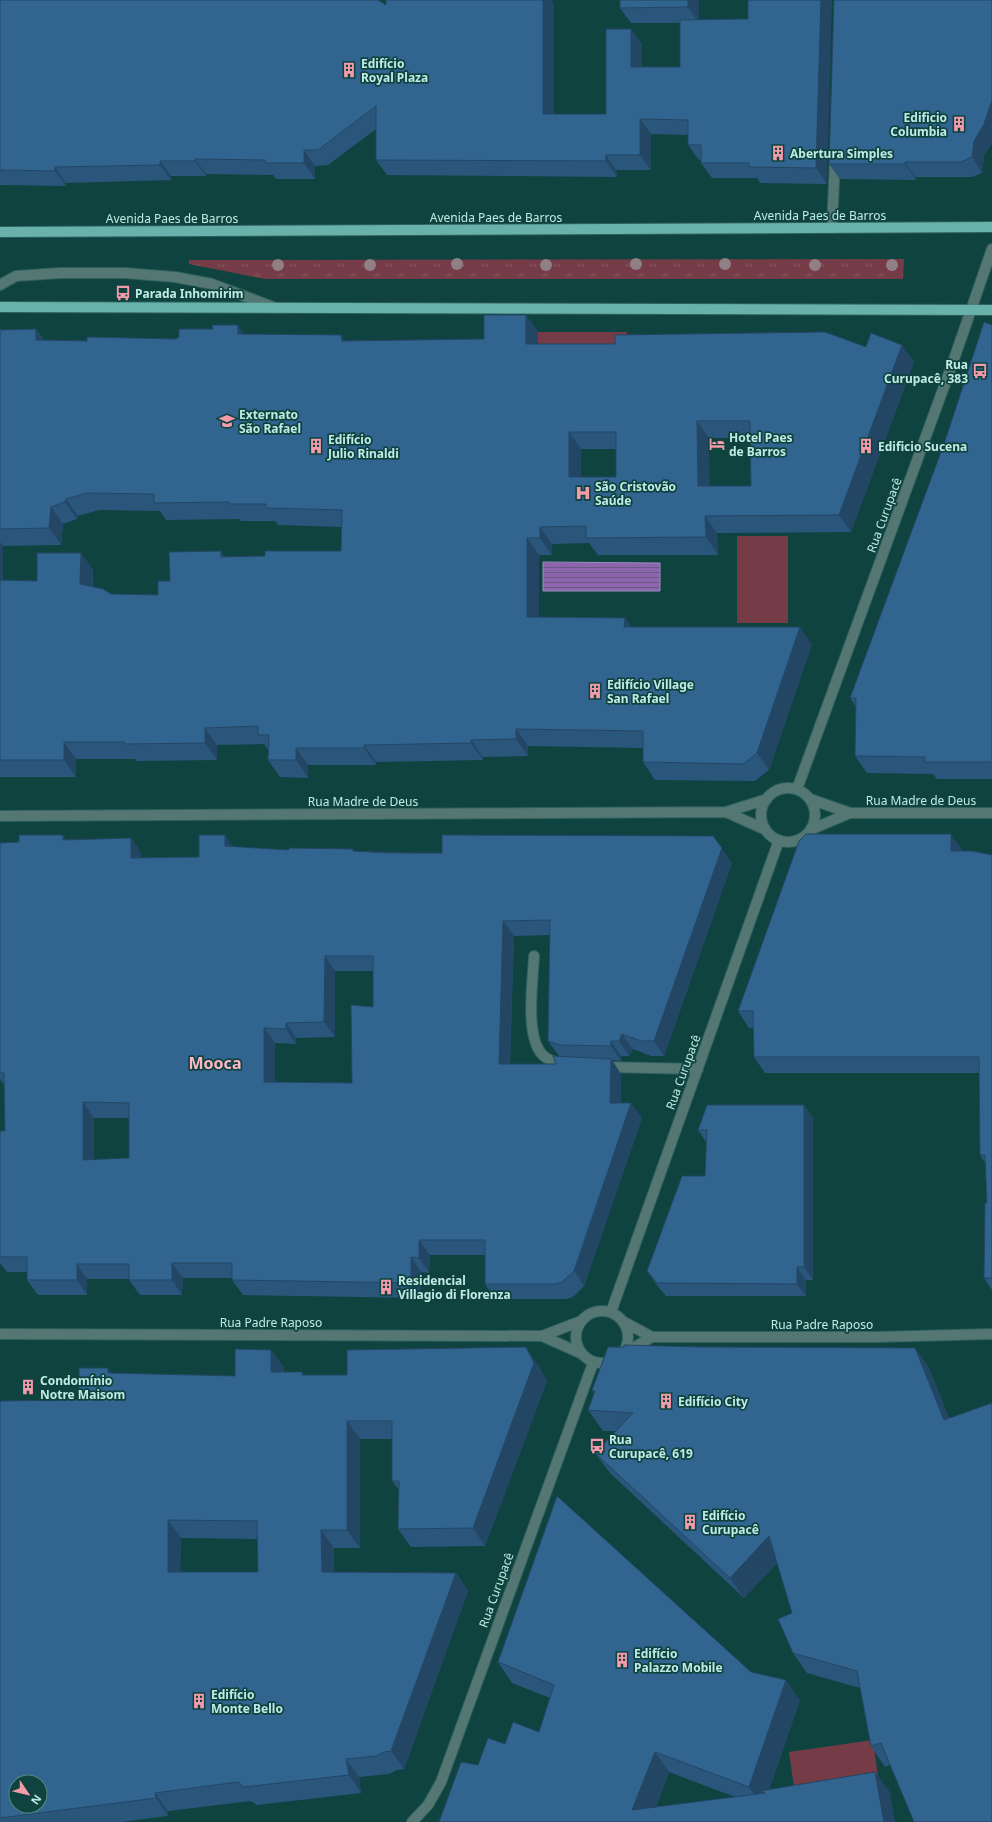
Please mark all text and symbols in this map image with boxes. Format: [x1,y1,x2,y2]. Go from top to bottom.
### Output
place label: Edifício Royal Plaza [361,55,428,86]
building icon: Edifício Royal Plaza [340,61,358,79]
place label: Edificio Columbia [890,109,947,140]
building icon: Edificio Columbia [950,115,968,133]
building icon: Abertura Simples [769,144,787,162]
place label: Abertura Simples [790,145,893,162]
street label: Avenida Paes de Barros [754,207,886,224]
street label: Avenida Paes de Barros [430,209,562,226]
street label: Avenida Paes de Barros [106,210,238,227]
bus stop icon: Parada Inhomirim [114,284,132,302]
place label: Parada Inhomirim [135,285,244,302]
place label: Rua Curupacê, 383 [884,356,968,387]
bus stop icon: Rua Curupacê, 383 [971,362,989,380]
place label: Externato São Rafael [239,406,301,437]
school or university icon: Externato São Rafael [218,412,236,430]
place label: Hotel Paes de Barros [729,429,793,460]
place label: Edifício Julio Rinaldi [327,431,399,462]
hotel icon: Hotel Paes de Barros [708,435,726,453]
building icon: Edifício Julio Rinaldi [307,437,325,455]
building icon: Edificio Sucena [857,437,875,455]
place label: Edificio Sucena [878,438,967,455]
street label: Rua Curupacê [863,475,906,555]
place label: São Cristovão Saúde [595,478,676,509]
hospital icon: São Cristovão Saúde [574,484,592,502]
place label: Edifício Village San Rafael [607,676,694,707]
building icon: Edifício Village San Rafael [586,682,604,700]
street label: Rua Madre de Deus [866,792,976,809]
street label: Rua Madre de Deus [308,793,418,810]
street label: Rua Curupacê [662,1032,705,1112]
district label: Mooca [189,1052,241,1074]
place label: Residencial Villagio di Florenza [398,1272,511,1303]
building icon: Residencial Villagio di Florenza [377,1278,395,1296]
street label: Rua Padre Raposo [220,1314,322,1331]
street label: Rua Padre Raposo [771,1316,873,1333]
place label: Condomínio Notre Maisom [40,1372,125,1403]
building icon: Condomínio Notre Maisom [19,1378,37,1396]
building icon: Edifício City [657,1392,675,1410]
place label: Edifício City [678,1393,748,1410]
place label: Rua Curupacê, 619 [609,1431,693,1462]
bus stop icon: Rua Curupacê, 619 [588,1437,606,1455]
place label: Edifício Curupacê [702,1507,759,1538]
building icon: Edifício Curupacê [681,1513,699,1531]
street label: Rua Curupacê [475,1550,518,1630]
place label: Edifício Palazzo Mobile [634,1645,723,1676]
building icon: Edifício Palazzo Mobile [613,1651,631,1669]
place label: Edifício Monte Bello [211,1686,283,1717]
building icon: Edifício Monte Bello [190,1692,208,1710]
north arrow [8,1774,48,1814]
text: N [28,1792,45,1808]

